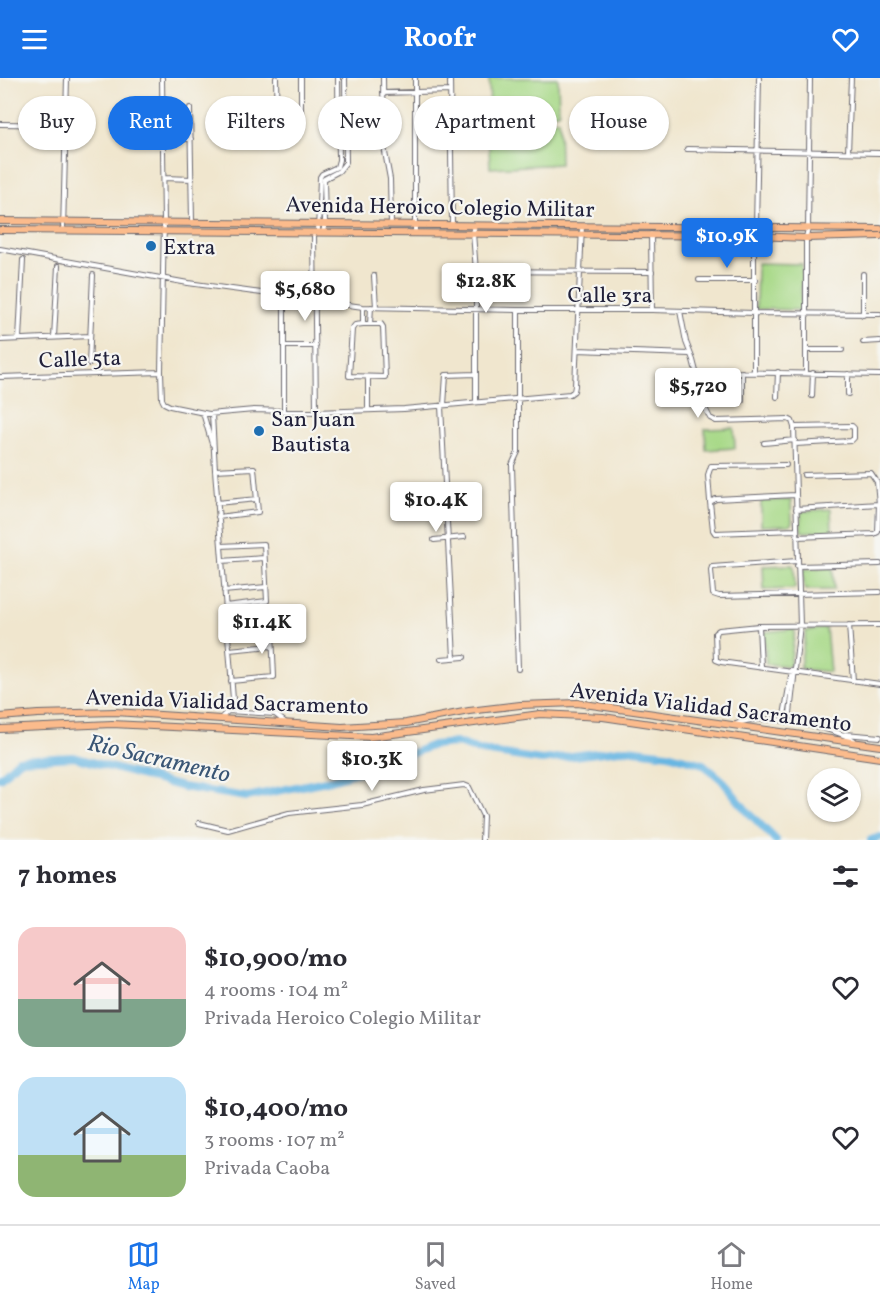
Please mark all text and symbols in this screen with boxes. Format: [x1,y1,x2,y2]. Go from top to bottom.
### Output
text: Roofr [404,20,476,58]
icon: menu [18,23,51,56]
icon: heart [829,23,862,56]
chip: Buy [18,96,96,150]
chip: Rent [108,96,193,150]
chip: Filters [205,96,306,150]
chip: New [318,96,402,150]
chip: Apartment [414,96,557,150]
chip: House [569,96,669,150]
street label: Avenida Heroico Colegio Militar [285,190,595,227]
pin: $10.9K [678,218,776,269]
text: $10.9K [696,223,758,251]
place label: Extra [163,233,216,264]
marker: Extra [144,239,158,253]
pin: $12.8K [437,263,535,314]
text: $12.8K [456,268,516,296]
pin: $5,680 [256,271,354,322]
text: $5,680 [275,276,335,304]
street label: Calle 3ra [568,281,652,312]
street label: Calle 5ta [38,344,122,377]
pin: $5,720 [649,368,747,419]
text: $5,720 [669,373,727,401]
place label: San Juan Bautista [271,405,355,461]
marker: San Juan Bautista [252,424,266,438]
pin: $10.4K [387,482,485,533]
text: $10.4K [404,487,468,515]
pin: $11.4K [213,604,311,655]
text: $11.4K [232,609,292,637]
street label: Avenida Vialidad Sacramento [568,676,853,741]
street label: Avenida Vialidad Sacramento [85,683,369,724]
water label: Rio Sacramento [84,727,233,793]
pin: $10.3K [323,741,421,792]
text: $10.3K [341,746,403,774]
map controls [807,768,861,822]
button: layers [807,768,861,822]
text: 7 homes [18,858,117,894]
icon: filters [829,860,862,893]
text: $10,900/mo [204,941,347,977]
icon: home [66,951,138,1023]
icon: heart [829,971,862,1004]
text: 4 rooms · 104 m² [204,977,348,1005]
text: Privada Heroico Colegio Militar [204,1005,481,1033]
text: $10,400/mo [204,1091,348,1127]
icon: home [66,1101,138,1173]
icon: heart [829,1121,862,1154]
text: 3 rooms · 107 m² [204,1127,345,1155]
text: Privada Caoba [204,1155,330,1183]
tab: Map [127,1238,160,1296]
tab: Saved [415,1238,456,1296]
tab: Home [710,1238,753,1296]

